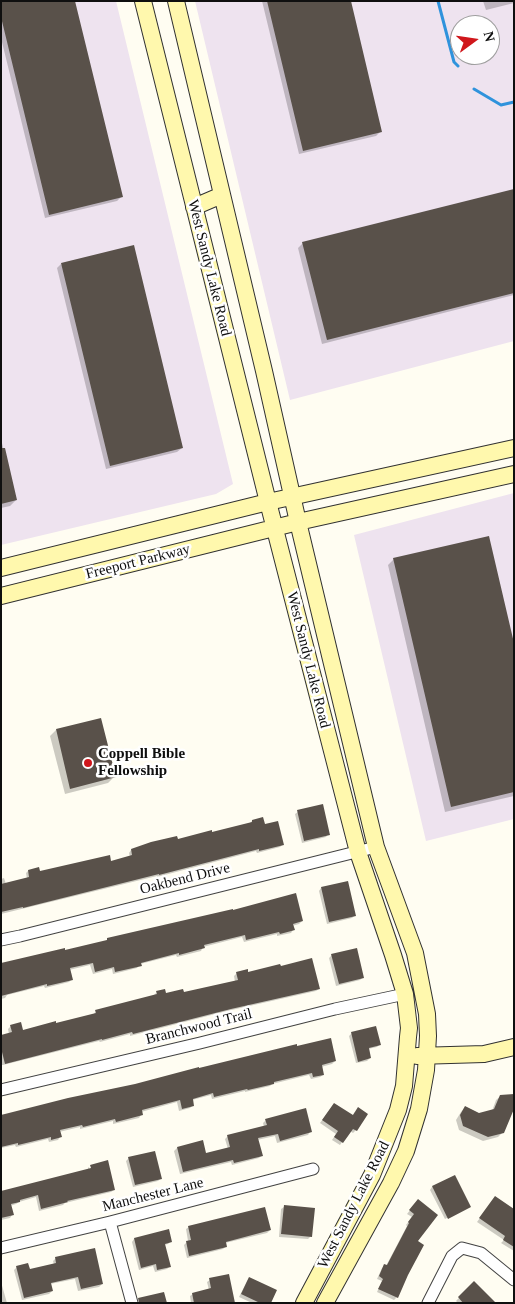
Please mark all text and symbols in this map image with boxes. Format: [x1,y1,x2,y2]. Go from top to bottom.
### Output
north arrow [450,15,500,65]
text: N [481,30,498,43]
street label: West Sandy Lake Road [183,198,235,338]
street label: Freeport Parkway [84,540,192,584]
street label: West Sandy Lake Road [282,590,334,730]
place label: Coppell Bible Fellowship [98,745,185,780]
marker: Coppell Bible Fellowship [82,757,94,769]
street label: Oakbend Drive [138,859,232,899]
street label: Branchwood Trail [144,1005,254,1049]
street label: West Sandy Lake Road [314,1139,394,1271]
street label: Manchester Lane [101,1174,205,1216]

